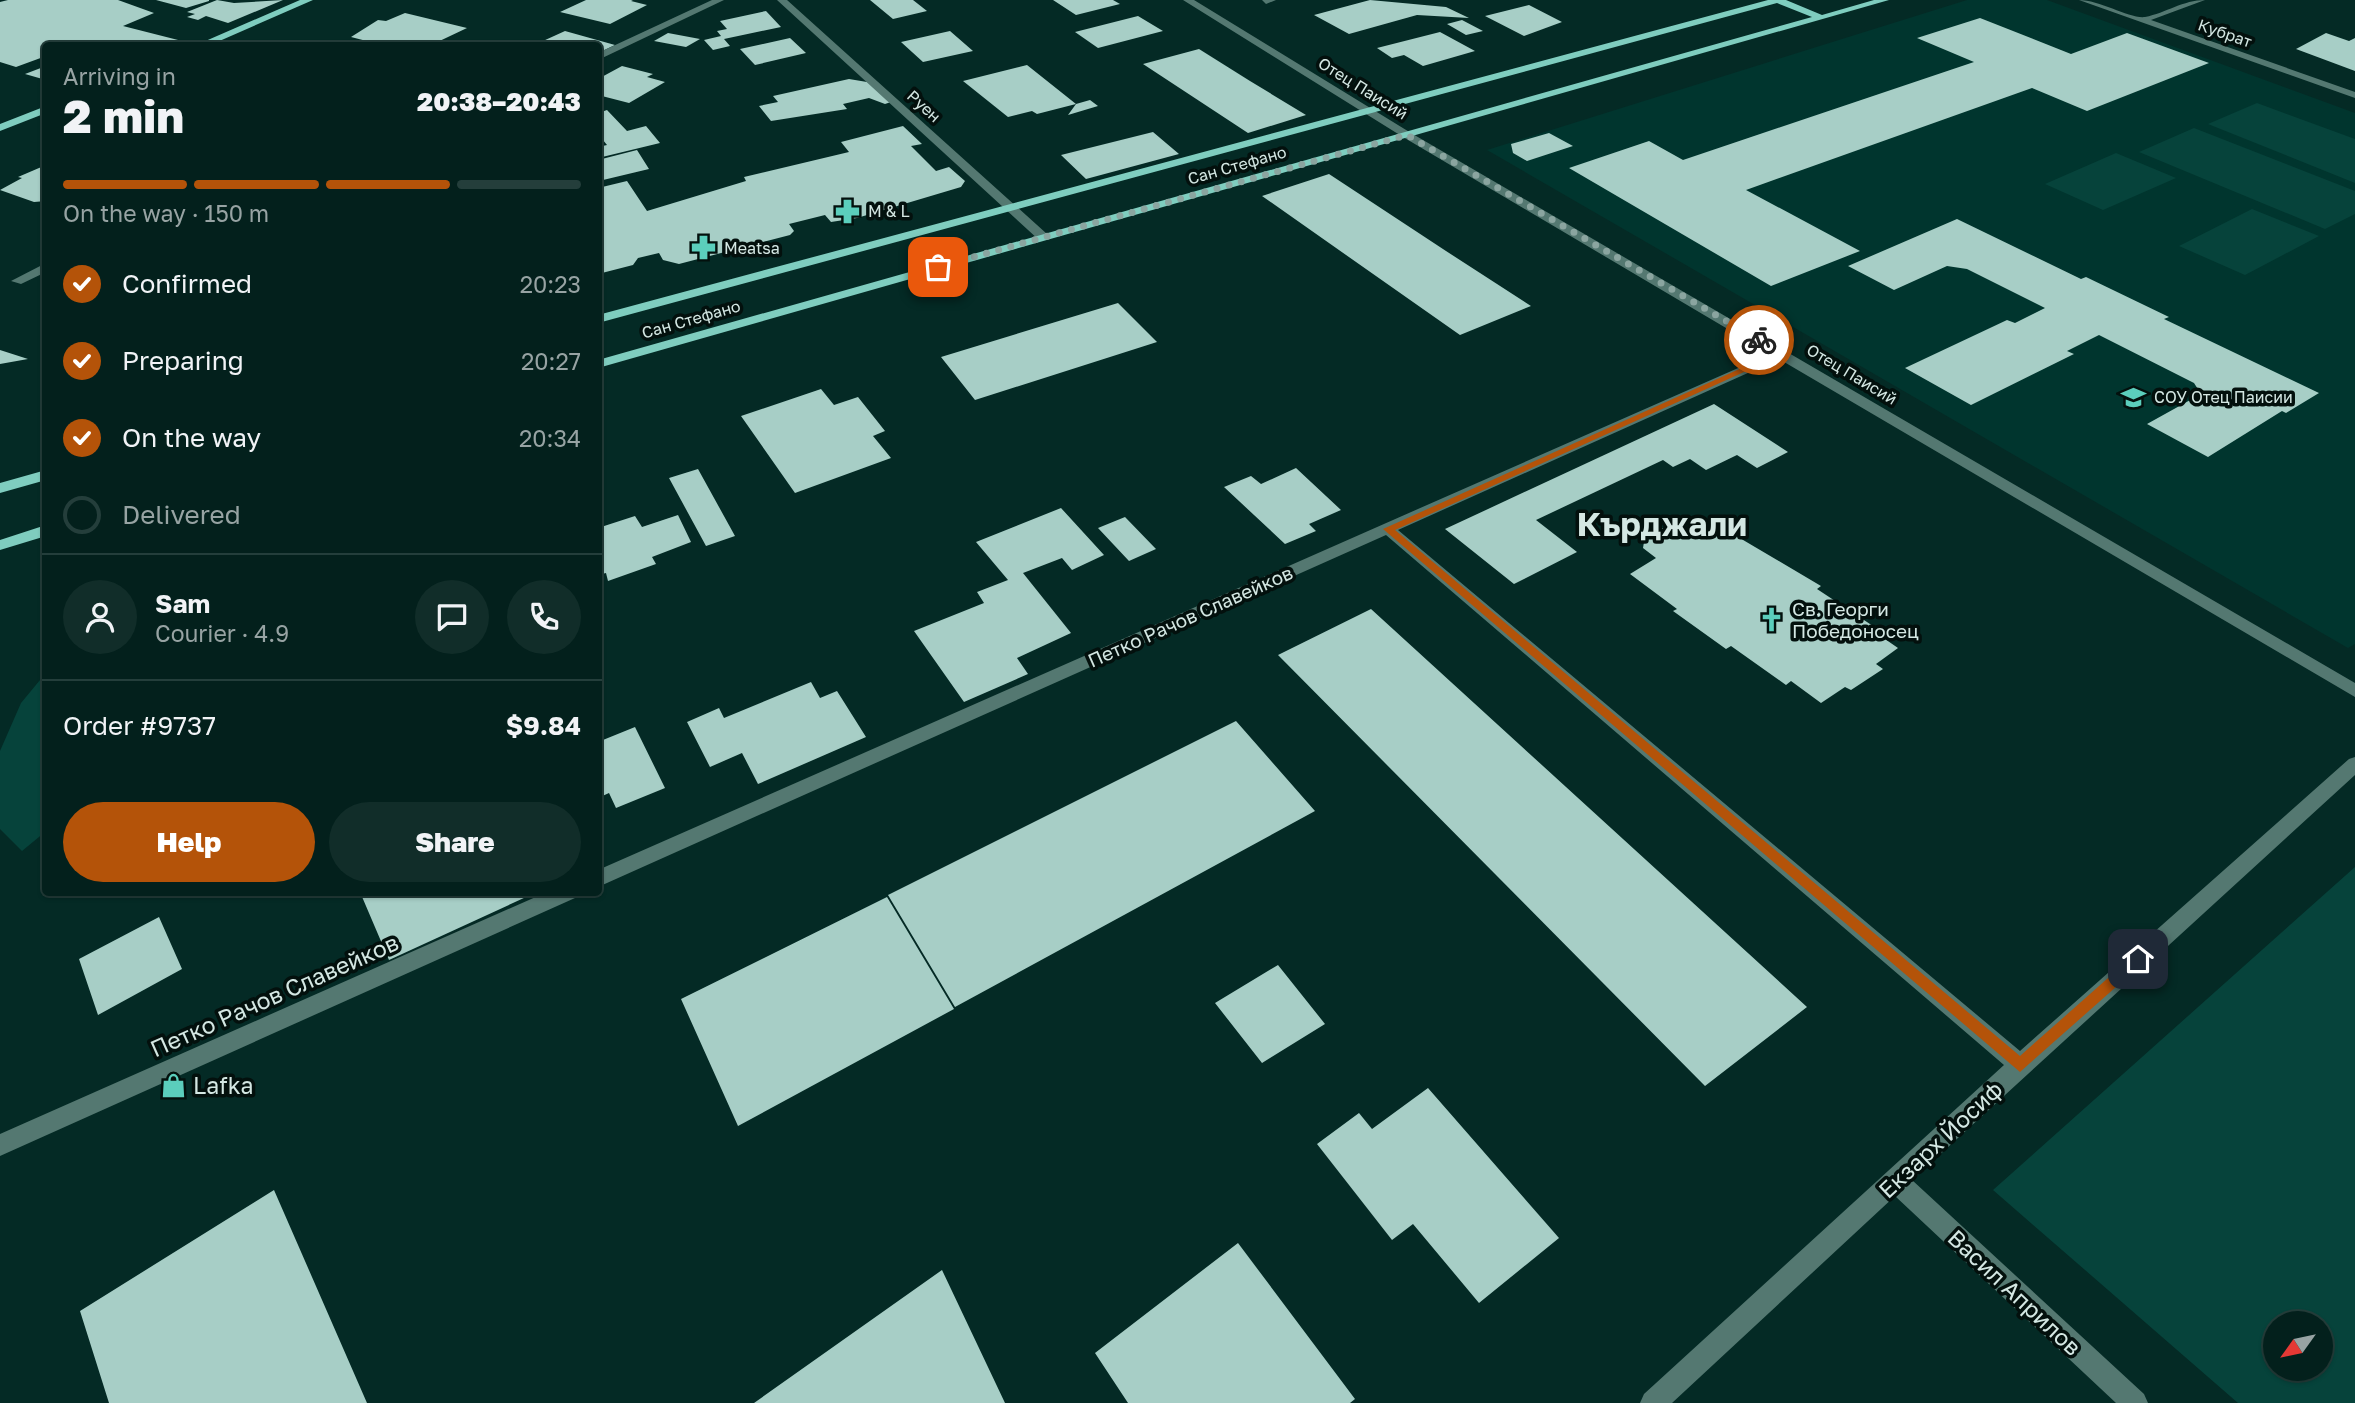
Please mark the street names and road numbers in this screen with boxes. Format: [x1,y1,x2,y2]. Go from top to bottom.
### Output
street label: Кубрат [2195,14,2255,52]
street label: Отец Паисий [1315,53,1411,123]
street label: Руен [903,86,945,126]
street label: Сан Стефано [1185,141,1289,189]
street label: Сан Стефано [639,295,743,343]
street label: Отец Паисий [1803,339,1901,409]
street label: Петко Рачов Славейков [1084,560,1296,672]
street label: Петко Рачов Славейков [146,928,402,1062]
street label: Екзарх Йосиф [1872,1075,2008,1203]
street label: Васил Априлов [1943,1223,2087,1361]

